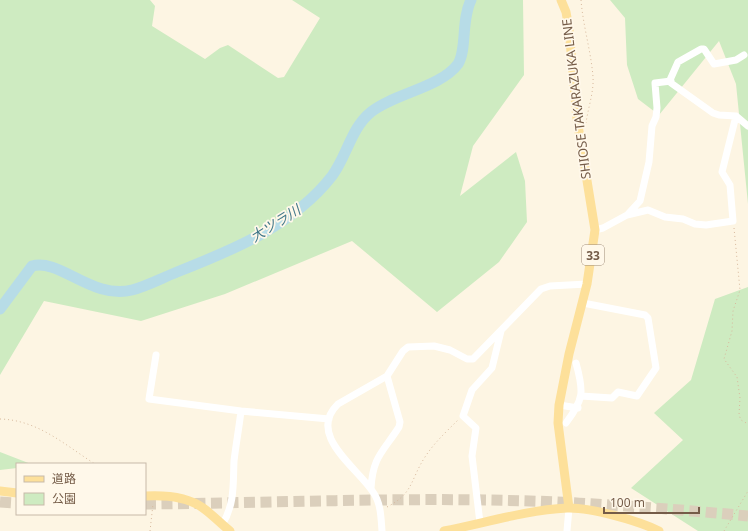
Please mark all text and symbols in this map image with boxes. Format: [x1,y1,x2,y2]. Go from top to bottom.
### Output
street label: SHIOSE TAKARAZUKA LINE [557,18,595,180]
water label: 大ツラ川 [246,199,305,246]
road number: 33 [582,245,604,265]
legend [16,463,146,515]
text: 道路 [52,470,76,487]
scale bar [604,489,699,515]
text: 公園 [52,490,76,507]
text: 100 m [610,494,645,511]

